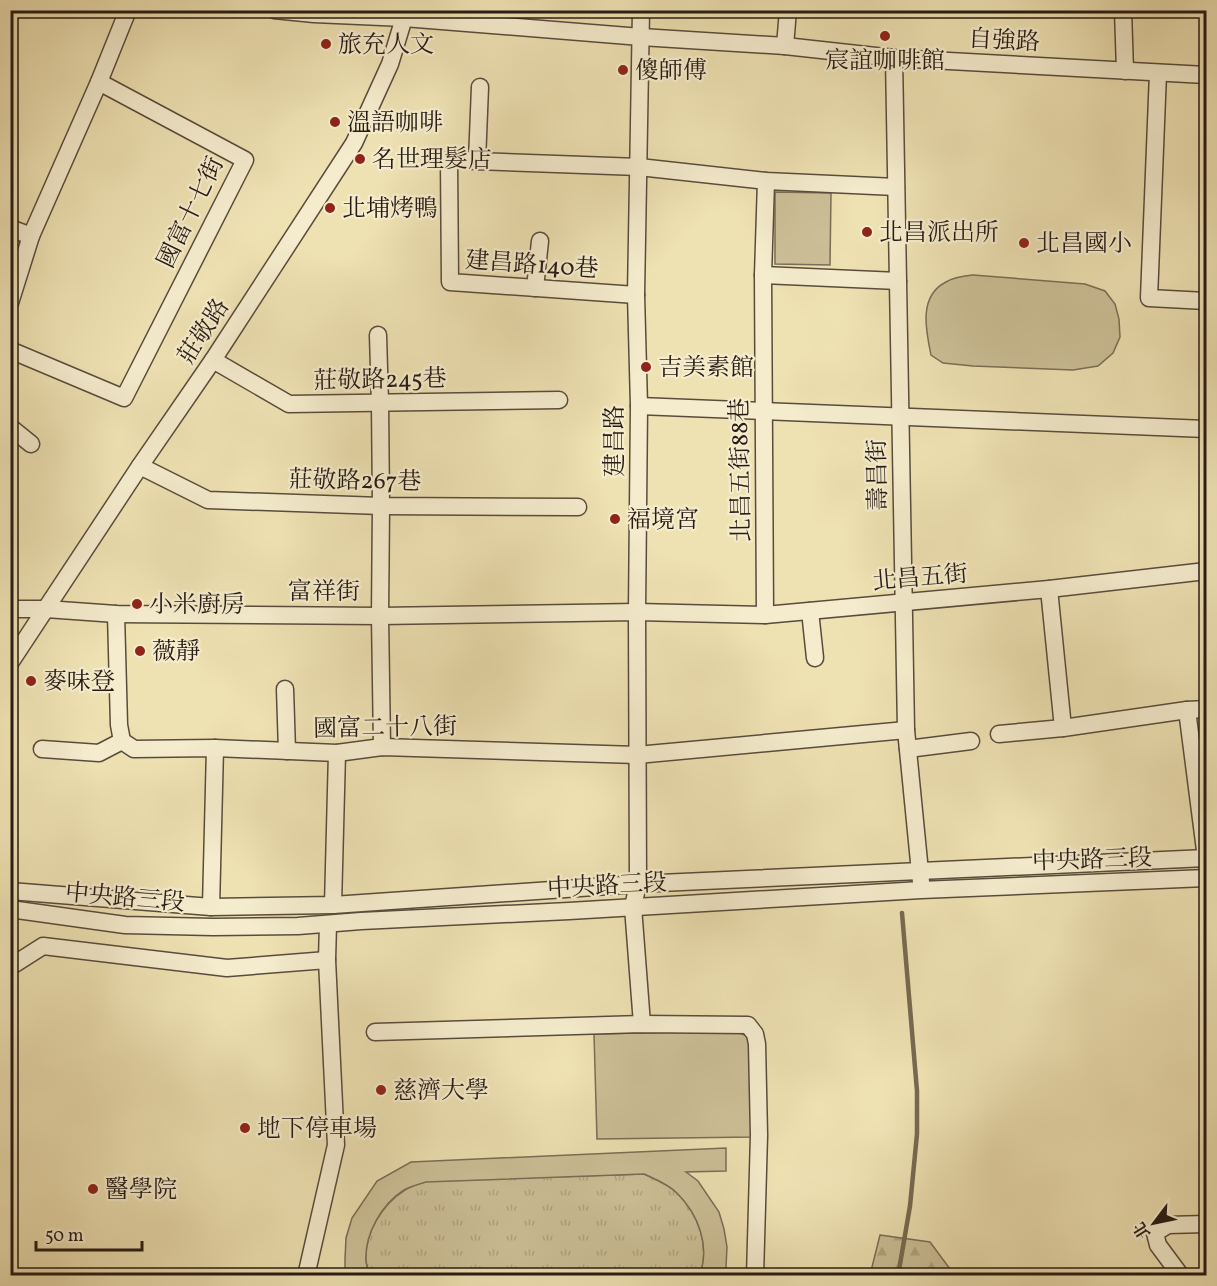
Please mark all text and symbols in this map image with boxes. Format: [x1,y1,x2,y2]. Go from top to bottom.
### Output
street label: 自強路 [967,23,1041,61]
place label: 旅充人文 [338,29,434,63]
marker: 宸誼咖啡館 [878,29,892,43]
marker: 旅充人文 [319,37,333,51]
place label: 宸誼咖啡館 [825,45,945,79]
place label: 傻師傅 [635,55,707,89]
marker: 傻師傅 [616,63,630,77]
place label: 溫語咖啡 [347,107,443,141]
marker: 溫語咖啡 [328,115,342,129]
place label: 名世理髮店 [372,144,492,178]
street label: 國富十七街 [150,151,233,274]
marker: 名世理髮店 [353,152,367,166]
place label: 北埔烤鴨 [342,193,438,227]
marker: 北埔烤鴨 [323,201,337,215]
place label: 北昌派出所 [879,217,999,251]
marker: 北昌派出所 [860,225,874,239]
place label: 北昌國小 [1036,228,1132,262]
marker: 北昌國小 [1017,236,1031,250]
street label: 建昌路140巷 [464,244,600,288]
street label: 莊敬路 [171,293,239,372]
place label: 吉美素館 [658,352,754,386]
marker: 吉美素館 [639,360,653,374]
street label: 莊敬路245巷 [313,363,447,399]
street label: 北昌五街88巷 [724,397,760,542]
street label: 建昌路 [599,405,633,477]
street label: 壽昌街 [861,439,897,511]
street label: 莊敬路267巷 [288,464,422,500]
place label: 福境宮 [627,504,699,538]
marker: 福境宮 [608,512,622,526]
street label: 北昌五街 [871,558,969,600]
street label: 富祥街 [288,576,360,610]
place label: 小米廚房 [149,589,245,623]
marker: 小米廚房 [130,597,144,611]
place label: 薇靜 [152,636,200,670]
marker: 薇靜 [133,644,147,658]
place label: 麥味登 [43,666,115,700]
marker: 麥味登 [24,674,38,688]
street label: 國富二十八街 [313,711,457,747]
street label: 中央路三段 [1032,842,1153,880]
street label: 中央路三段 [546,867,668,907]
street label: 中央路三段 [64,877,186,921]
place label: 慈濟大學 [393,1075,489,1109]
marker: 慈濟大學 [374,1083,388,1097]
place label: 地下停車場 [257,1113,377,1147]
marker: 地下停車場 [238,1121,252,1135]
place label: 醫學院 [105,1174,177,1208]
marker: 醫學院 [86,1182,100,1196]
north arrow [1124,1193,1184,1253]
scale bar [36,1214,142,1252]
text: 北 [1129,1217,1157,1243]
text: 50 m [45,1224,84,1249]

